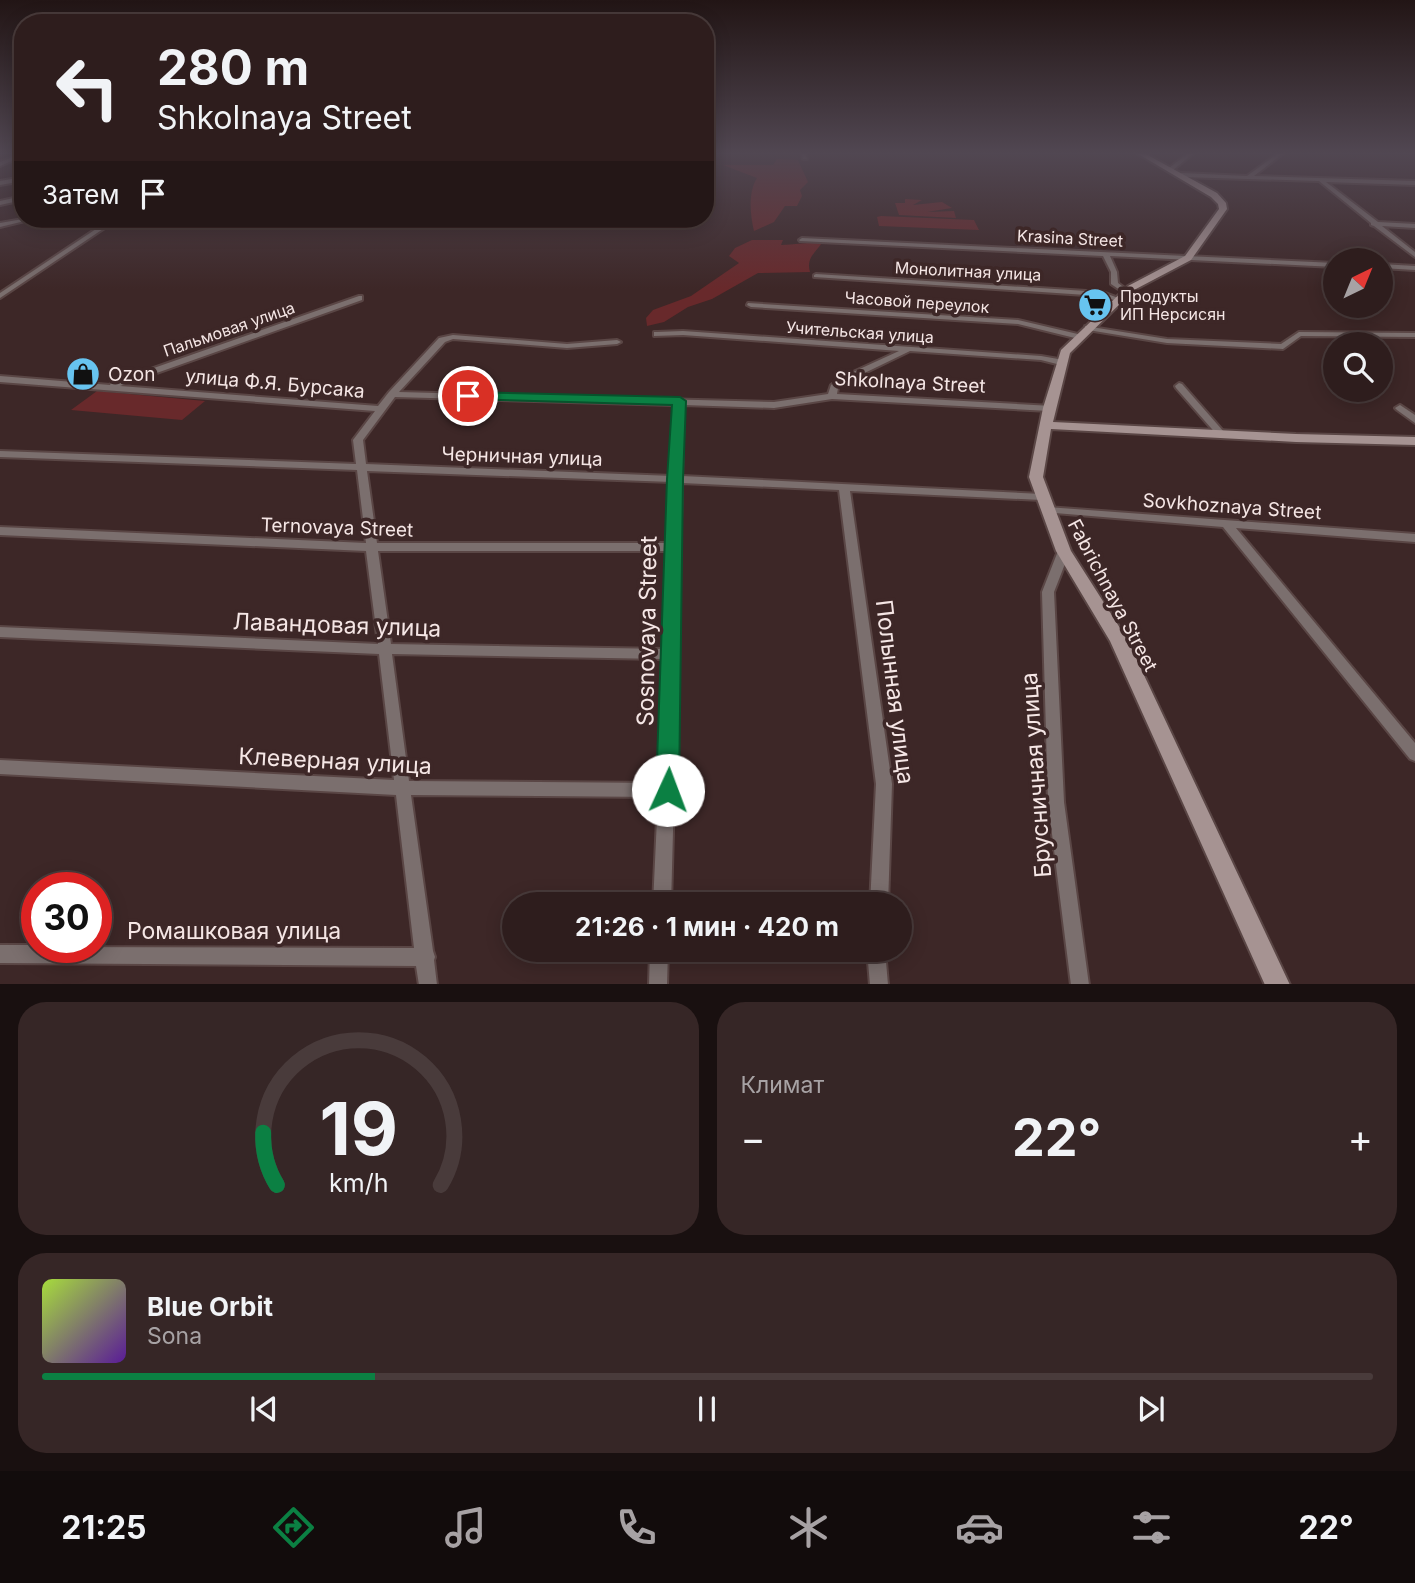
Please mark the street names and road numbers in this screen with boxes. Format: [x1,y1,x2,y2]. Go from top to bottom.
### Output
street label: Krasina Street [1016,225,1124,251]
street label: Монолитная улица [894,257,1042,285]
street label: Часовой переулок [844,287,990,317]
street label: Пальмовая улица [161,297,297,361]
street label: Учительская улица [786,317,934,347]
street label: улица Ф.Я. Бурсака [184,364,366,403]
street label: Shkolnaya Street [834,367,986,398]
street label: Черничная улица [441,442,603,471]
street label: Sovkhoznaya Street [1142,489,1322,524]
street label: Ternovaya Street [260,513,414,542]
street label: Fabrichnaya Street [1063,515,1162,675]
street label: Sosnovaya Street [631,535,663,726]
street label: Полынная улица [870,598,920,786]
street label: Лавандовая улица [232,607,442,643]
street label: Брусничная улица [1015,671,1057,879]
street label: Клеверная улица [238,742,432,780]
street label: Ромашковая улица [127,917,341,945]

